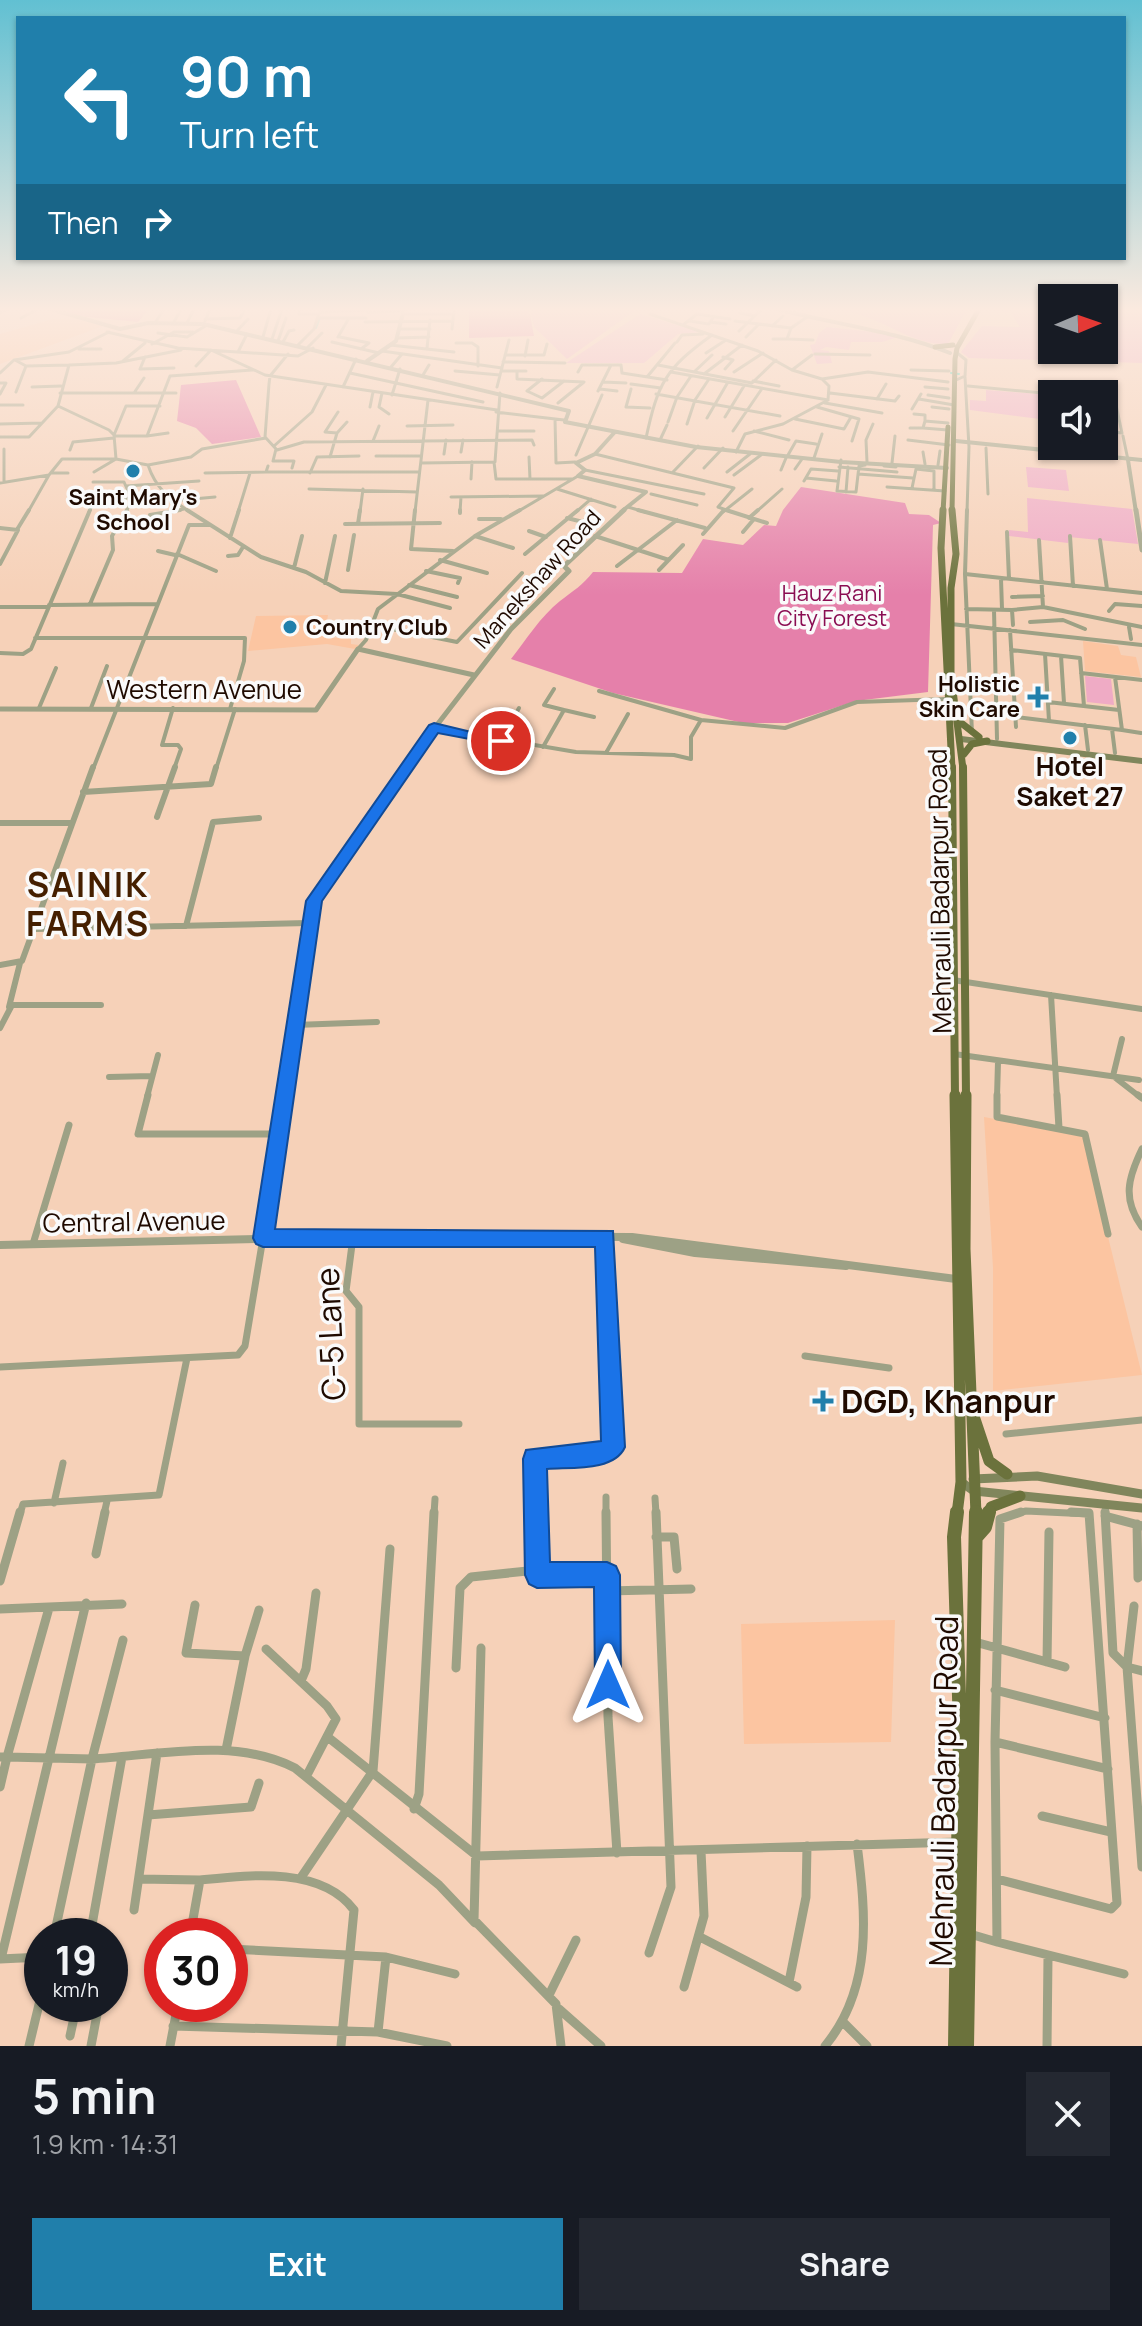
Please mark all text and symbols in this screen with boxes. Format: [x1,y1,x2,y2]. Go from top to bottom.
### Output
text: 90 m [180,37,313,114]
icon: left [48,48,152,152]
text: Turn left [180,110,319,159]
icon: right [135,200,179,244]
text: Then [48,202,119,243]
north arrow [1038,284,1118,364]
map controls [1038,284,1118,460]
button: sound [1038,380,1118,460]
marker: Saint Mary's School [124,462,142,480]
place label: Saint Mary's School [68,482,198,537]
street label: Manekshaw Road [467,503,607,655]
park label: Hauz Rani City Forest [777,578,887,633]
place label: Country Club [306,612,448,642]
marker: Country Club [281,618,299,636]
place label: Holistic Skin Care [919,669,1020,724]
street label: Western Avenue [106,671,302,707]
marker: Holistic Skin Care [1027,686,1049,708]
pin [467,707,535,775]
icon: arrive [479,719,523,763]
marker: Hotel Saket 27 [1061,729,1079,747]
street label: Mehrauli Badarpur Road [919,748,959,1034]
place label: Hotel Saket 27 [1016,748,1124,814]
district label: SAINIK FARMS [26,861,150,946]
street label: Central Avenue [42,1201,226,1241]
street label: C-5 Lane [305,1266,355,1402]
place label: DGD, Khanpur [841,1379,1055,1423]
marker: DGD, Khanpur [812,1390,834,1412]
street label: Mehrauli Badarpur Road [918,1615,968,1967]
position arrow [566,1643,650,1727]
speed limit sign: 30 [144,1918,248,2022]
text: 19 [55,1932,97,1987]
text: km/h [53,1976,99,2003]
text: 5 min [32,2063,156,2128]
button: close [1026,2072,1110,2156]
text: 1.9 km · 14:31 [32,2126,178,2162]
button: Exit [32,2218,563,2310]
button: Share [579,2218,1110,2310]

